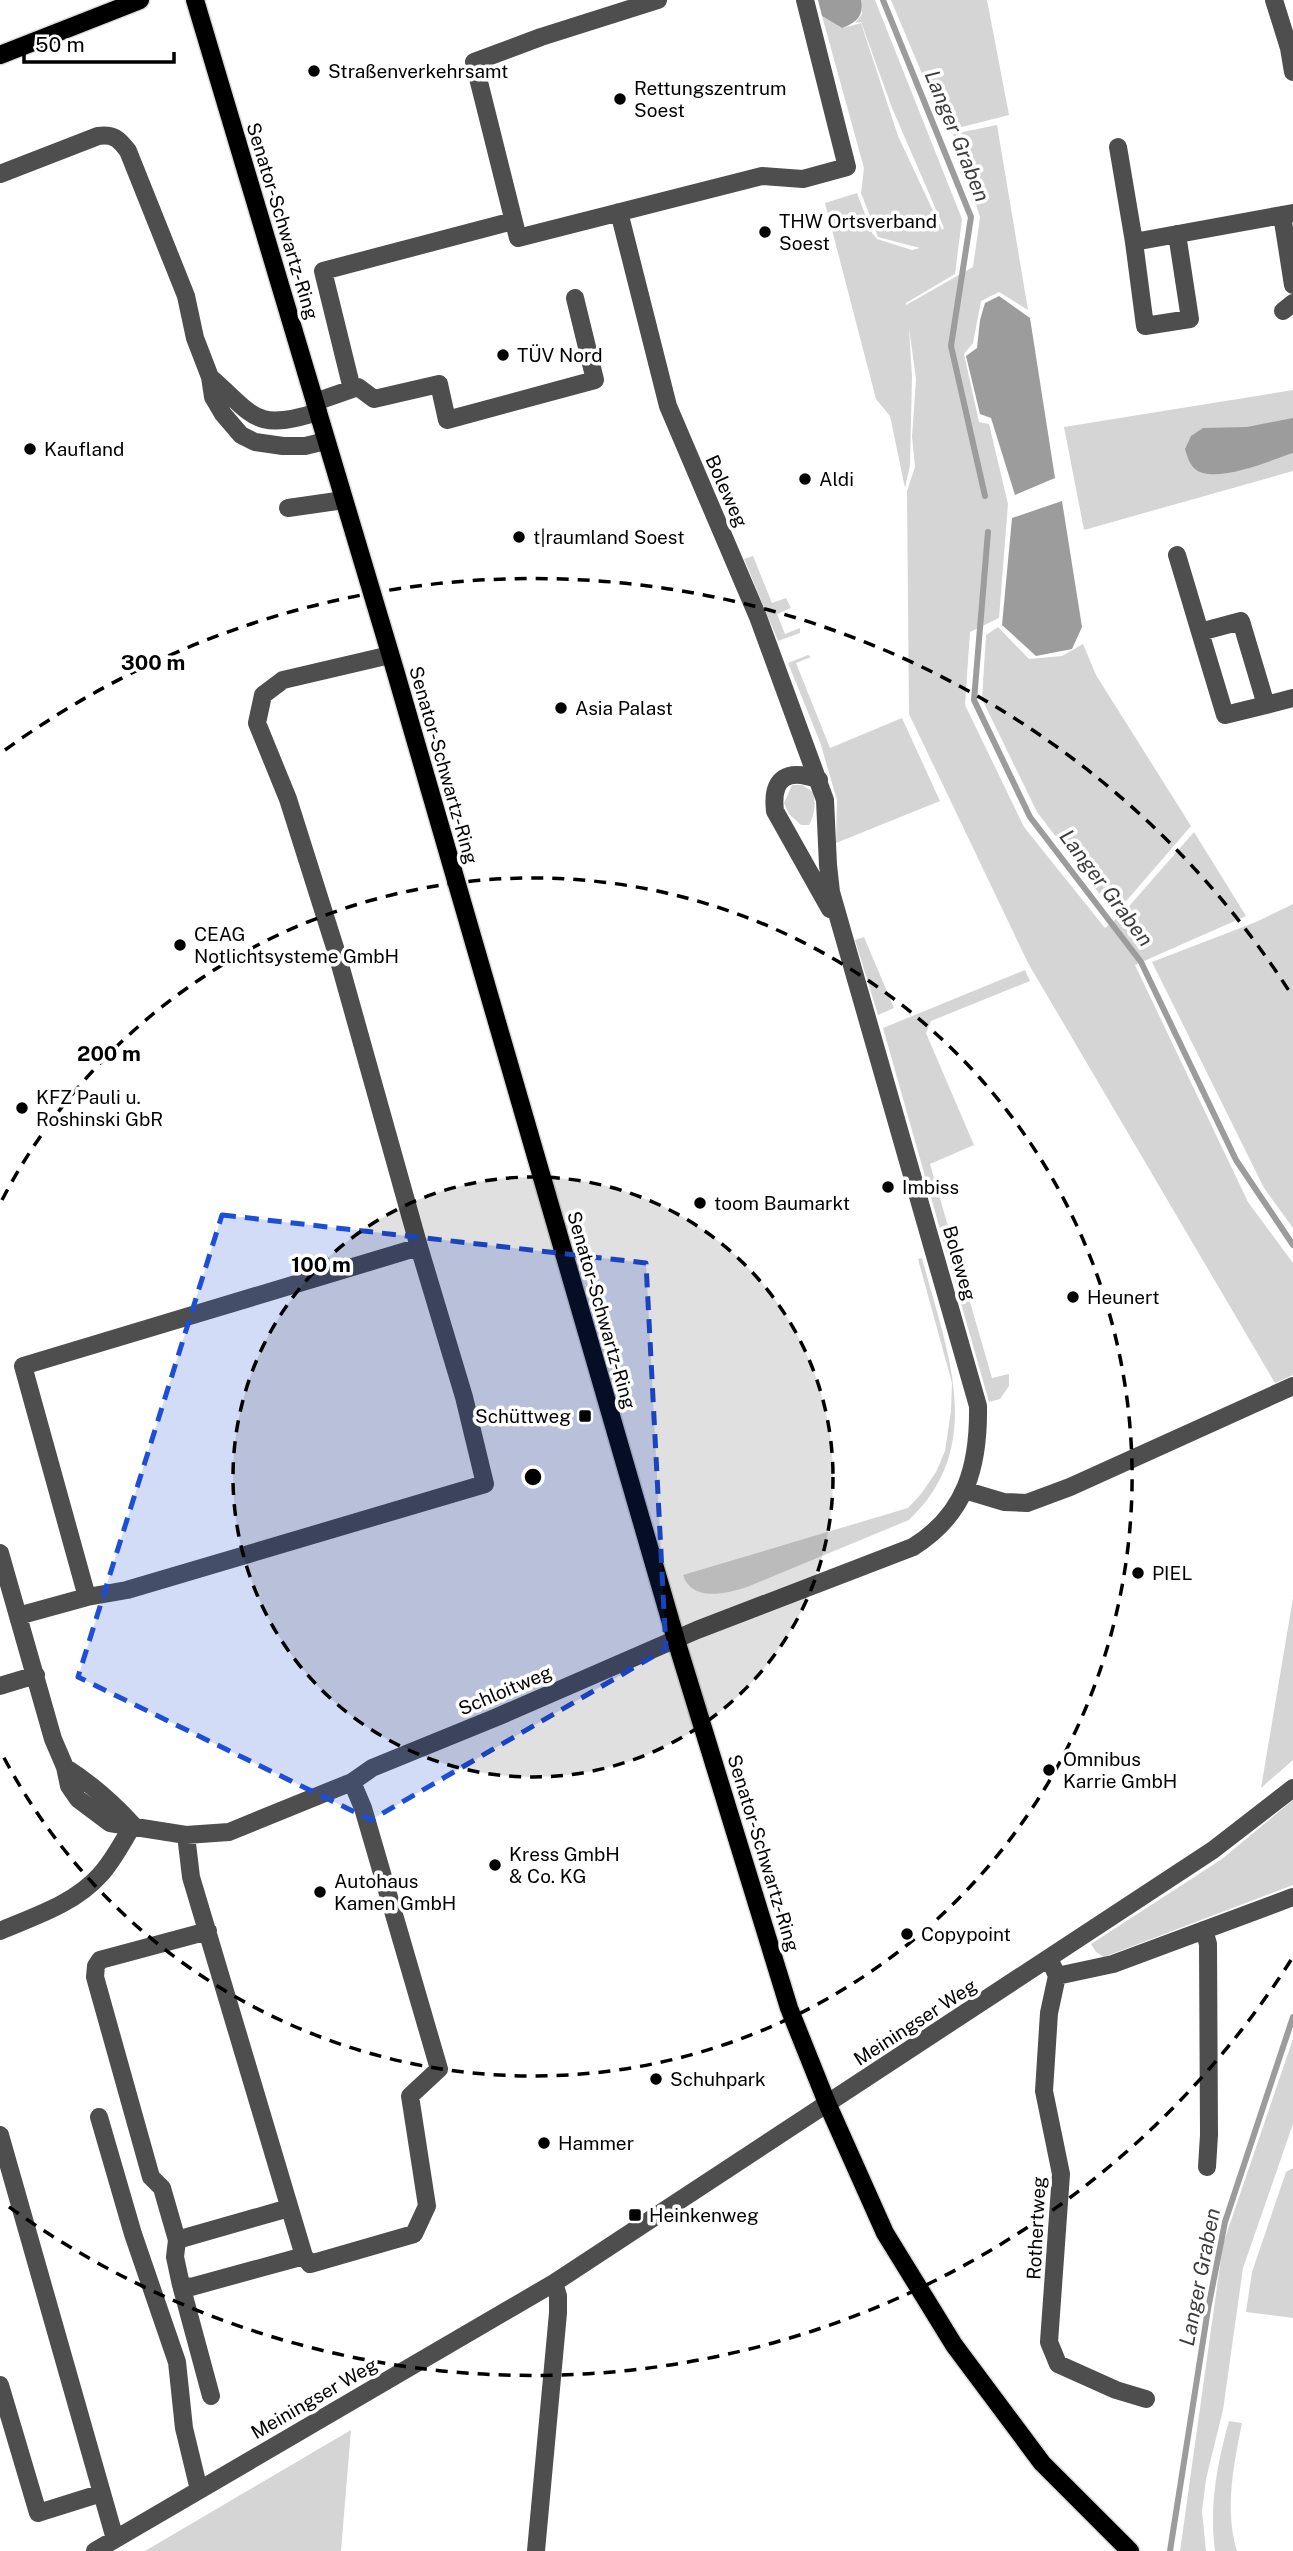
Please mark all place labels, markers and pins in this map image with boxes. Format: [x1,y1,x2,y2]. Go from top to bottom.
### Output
place label: Straßenverkehrsamt [328,60,508,82]
marker: Straßenverkehrsamt [306,63,322,79]
place label: Rettungszentrum Soest [634,77,787,121]
marker: Rettungszentrum Soest [612,91,628,107]
place label: THW Ortsverband Soest [779,210,937,254]
marker: THW Ortsverband Soest [757,224,773,240]
place label: TÜV Nord [517,344,603,366]
marker: TÜV Nord [495,347,511,363]
place label: Kaufland [44,438,124,460]
marker: Kaufland [22,441,38,457]
place label: Aldi [819,468,854,490]
marker: Aldi [797,471,813,487]
place label: t|raumland Soest [533,526,685,548]
marker: t|raumland Soest [511,529,527,545]
place label: Asia Palast [575,697,673,719]
marker: Asia Palast [553,700,569,716]
place label: CEAG Notlichtsysteme GmbH [194,923,399,967]
marker: CEAG Notlichtsysteme GmbH [172,937,188,953]
place label: KFZ Pauli u. Roshinski GbR [36,1086,163,1130]
marker: KFZ Pauli u. Roshinski GbR [14,1100,30,1116]
place label: Imbiss [902,1176,959,1198]
marker: Imbiss [880,1179,896,1195]
place label: toom Baumarkt [714,1192,850,1214]
marker: toom Baumarkt [692,1195,708,1211]
place label: Heunert [1087,1286,1160,1308]
marker: Heunert [1065,1289,1081,1305]
place label: Schüttweg [475,1405,571,1427]
marker: Schüttweg [577,1408,593,1424]
centre of rings [521,1465,545,1489]
place label: PIEL [1152,1562,1192,1584]
marker: PIEL [1130,1565,1146,1581]
place label: Omnibus Karrie GmbH [1063,1748,1177,1792]
marker: Omnibus Karrie GmbH [1041,1762,1057,1778]
place label: Kress GmbH & Co. KG [509,1843,620,1887]
marker: Kress GmbH & Co. KG [487,1857,503,1873]
place label: Autohaus Kamen GmbH [334,1870,456,1914]
marker: Autohaus Kamen GmbH [312,1884,328,1900]
place label: Copypoint [921,1923,1011,1945]
marker: Copypoint [899,1926,915,1942]
place label: Schuhpark [670,2068,766,2090]
marker: Schuhpark [648,2071,664,2087]
place label: Hammer [558,2132,634,2154]
marker: Hammer [536,2135,552,2151]
place label: Heinkenweg [649,2204,759,2226]
marker: Heinkenweg [627,2207,643,2223]

